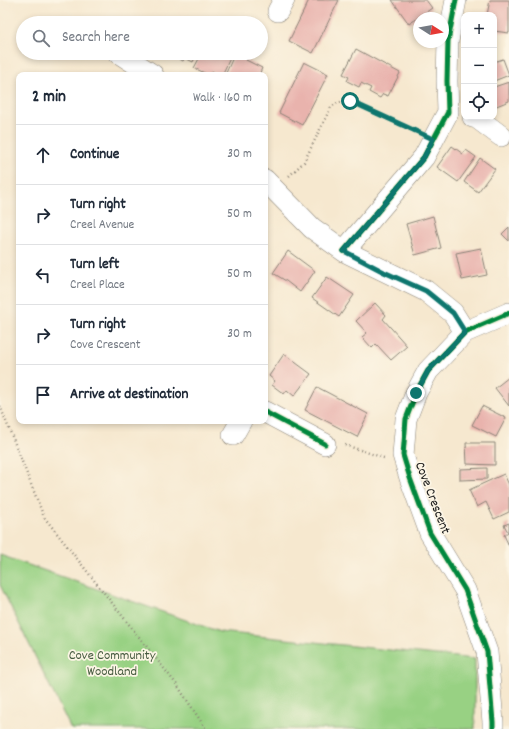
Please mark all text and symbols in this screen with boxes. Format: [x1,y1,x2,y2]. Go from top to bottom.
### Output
north arrow [413,12,449,48]
map controls [461,12,497,120]
button: + [461,12,497,48]
search box [16,16,268,60]
icon: search [30,27,52,49]
text: Search here [62,27,130,49]
button: − [461,48,497,84]
button: locate [461,84,497,120]
text: 2 min [32,86,66,110]
text: Walk · 160 m [193,89,252,108]
route start [341,92,359,110]
icon: ahead [32,144,54,166]
text: Continue [70,144,119,166]
text: 30 m [227,145,252,164]
text: Turn right [70,194,126,216]
icon: right [32,204,54,226]
text: 50 m [227,205,252,224]
text: Creel Avenue [70,216,134,235]
text: Turn left [70,254,119,276]
icon: left [32,264,54,286]
text: 50 m [227,265,252,284]
text: Creel Place [70,276,125,295]
text: Turn right [70,314,126,336]
icon: right [32,324,54,346]
text: 30 m [227,325,252,344]
text: Cove Crescent [70,336,141,355]
icon: arrive [32,384,54,406]
text: Arrive at destination [70,384,188,406]
route end [407,384,425,402]
street label: Cove Crescent [409,459,455,537]
park label: Cove Community Woodland [69,646,156,682]

